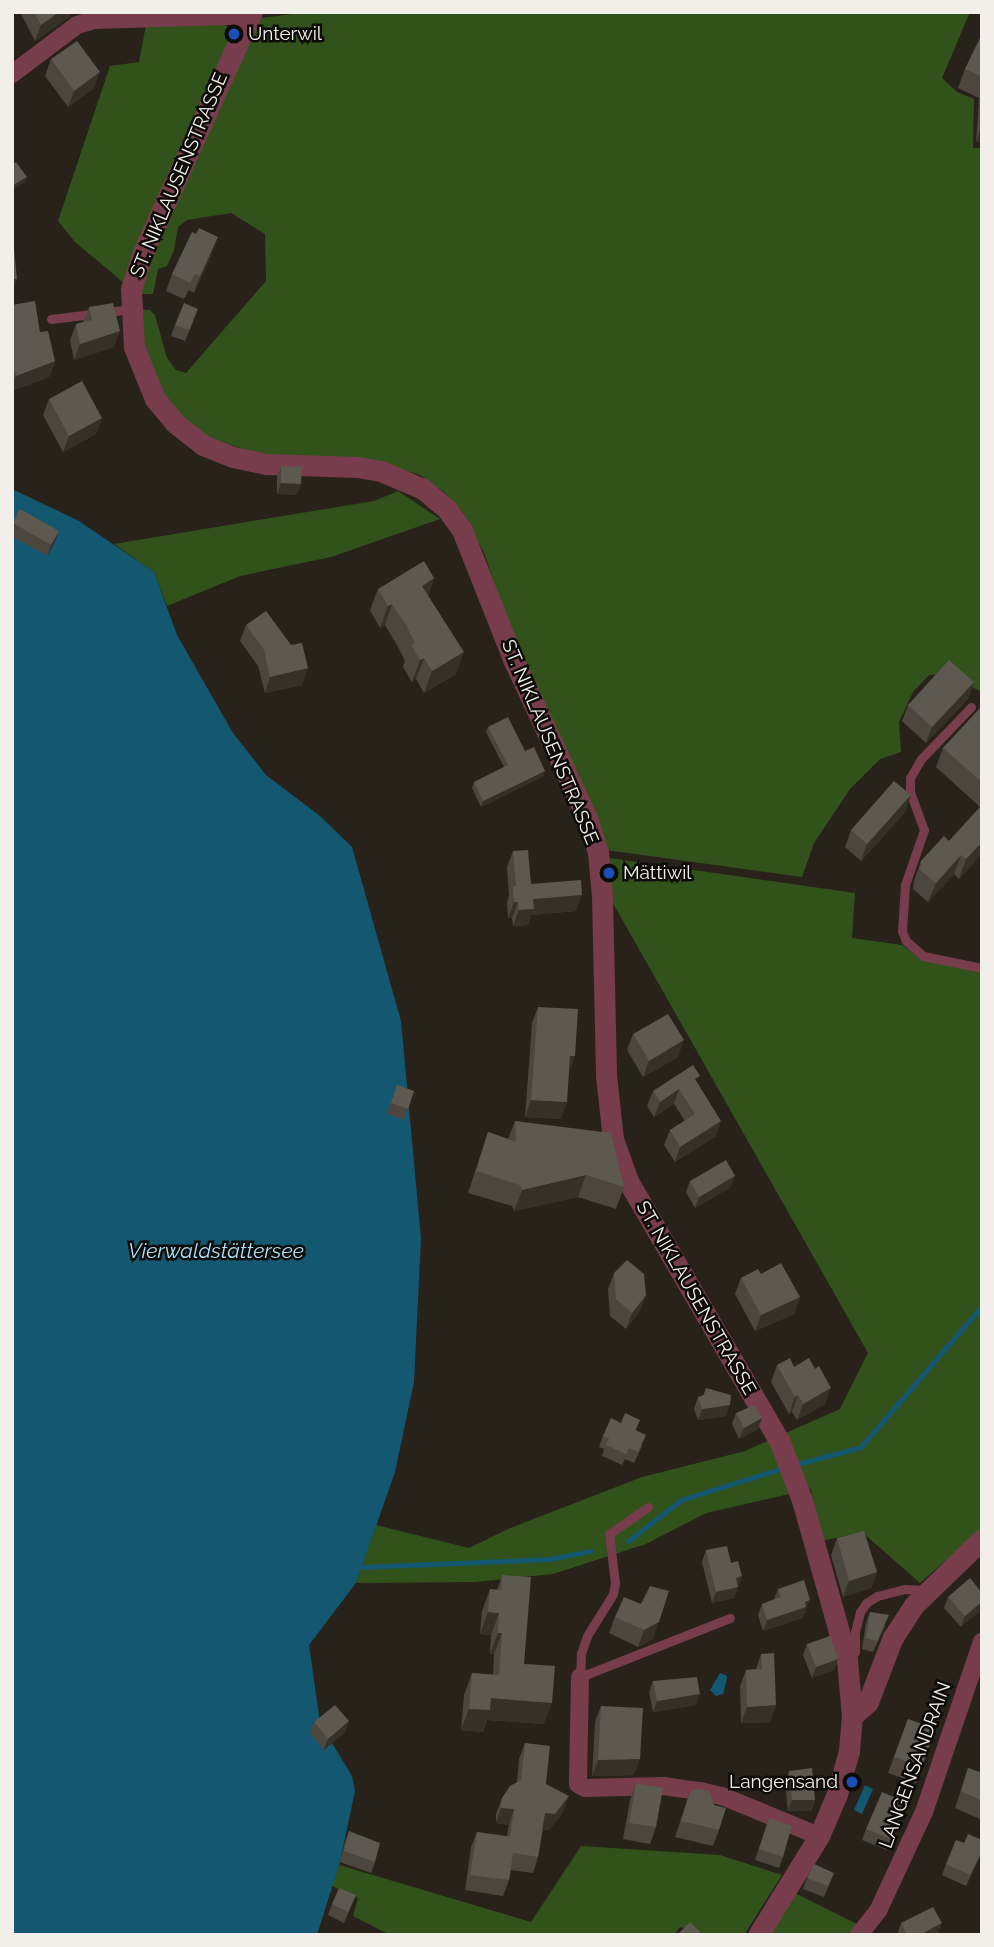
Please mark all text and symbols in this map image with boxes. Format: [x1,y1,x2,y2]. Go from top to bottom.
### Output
place label: Unterwil [248,23,322,45]
marker: Unterwil [226,26,242,42]
street label: ST. NIKLAUSENSTRASSE [126,69,232,281]
street label: ST. NIKLAUSENSTRASSE [497,636,603,848]
place label: Mättiwil [623,862,691,884]
marker: Mättiwil [601,865,617,881]
street label: ST. NIKLAUSENSTRASSE [631,1197,761,1399]
water label: Vierwaldstättersee [128,1238,304,1264]
street label: LANGENSANDRAIN [874,1679,956,1851]
place label: Langensand [729,1771,838,1793]
marker: Langensand [844,1774,860,1790]

